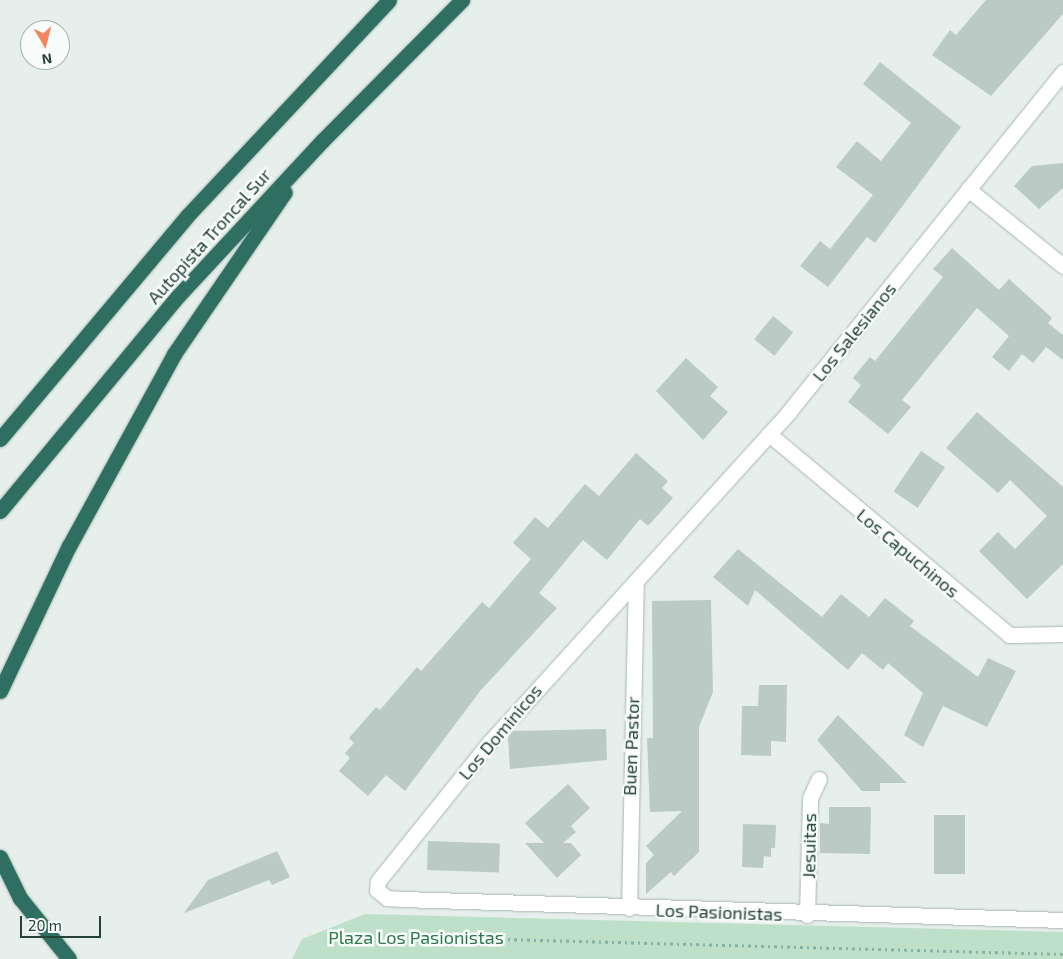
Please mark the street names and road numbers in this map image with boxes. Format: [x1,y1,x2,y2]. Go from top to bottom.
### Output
street label: Autopista Troncal Sur [142,164,276,308]
street label: Los Salesianos [808,278,900,386]
street label: Los Capuchinos [852,504,964,602]
street label: Los Dominicos [454,680,546,784]
street label: Buen Pastor [618,696,644,796]
street label: Jesuitas [798,813,820,879]
street label: Los Pasionistas [655,899,783,925]

